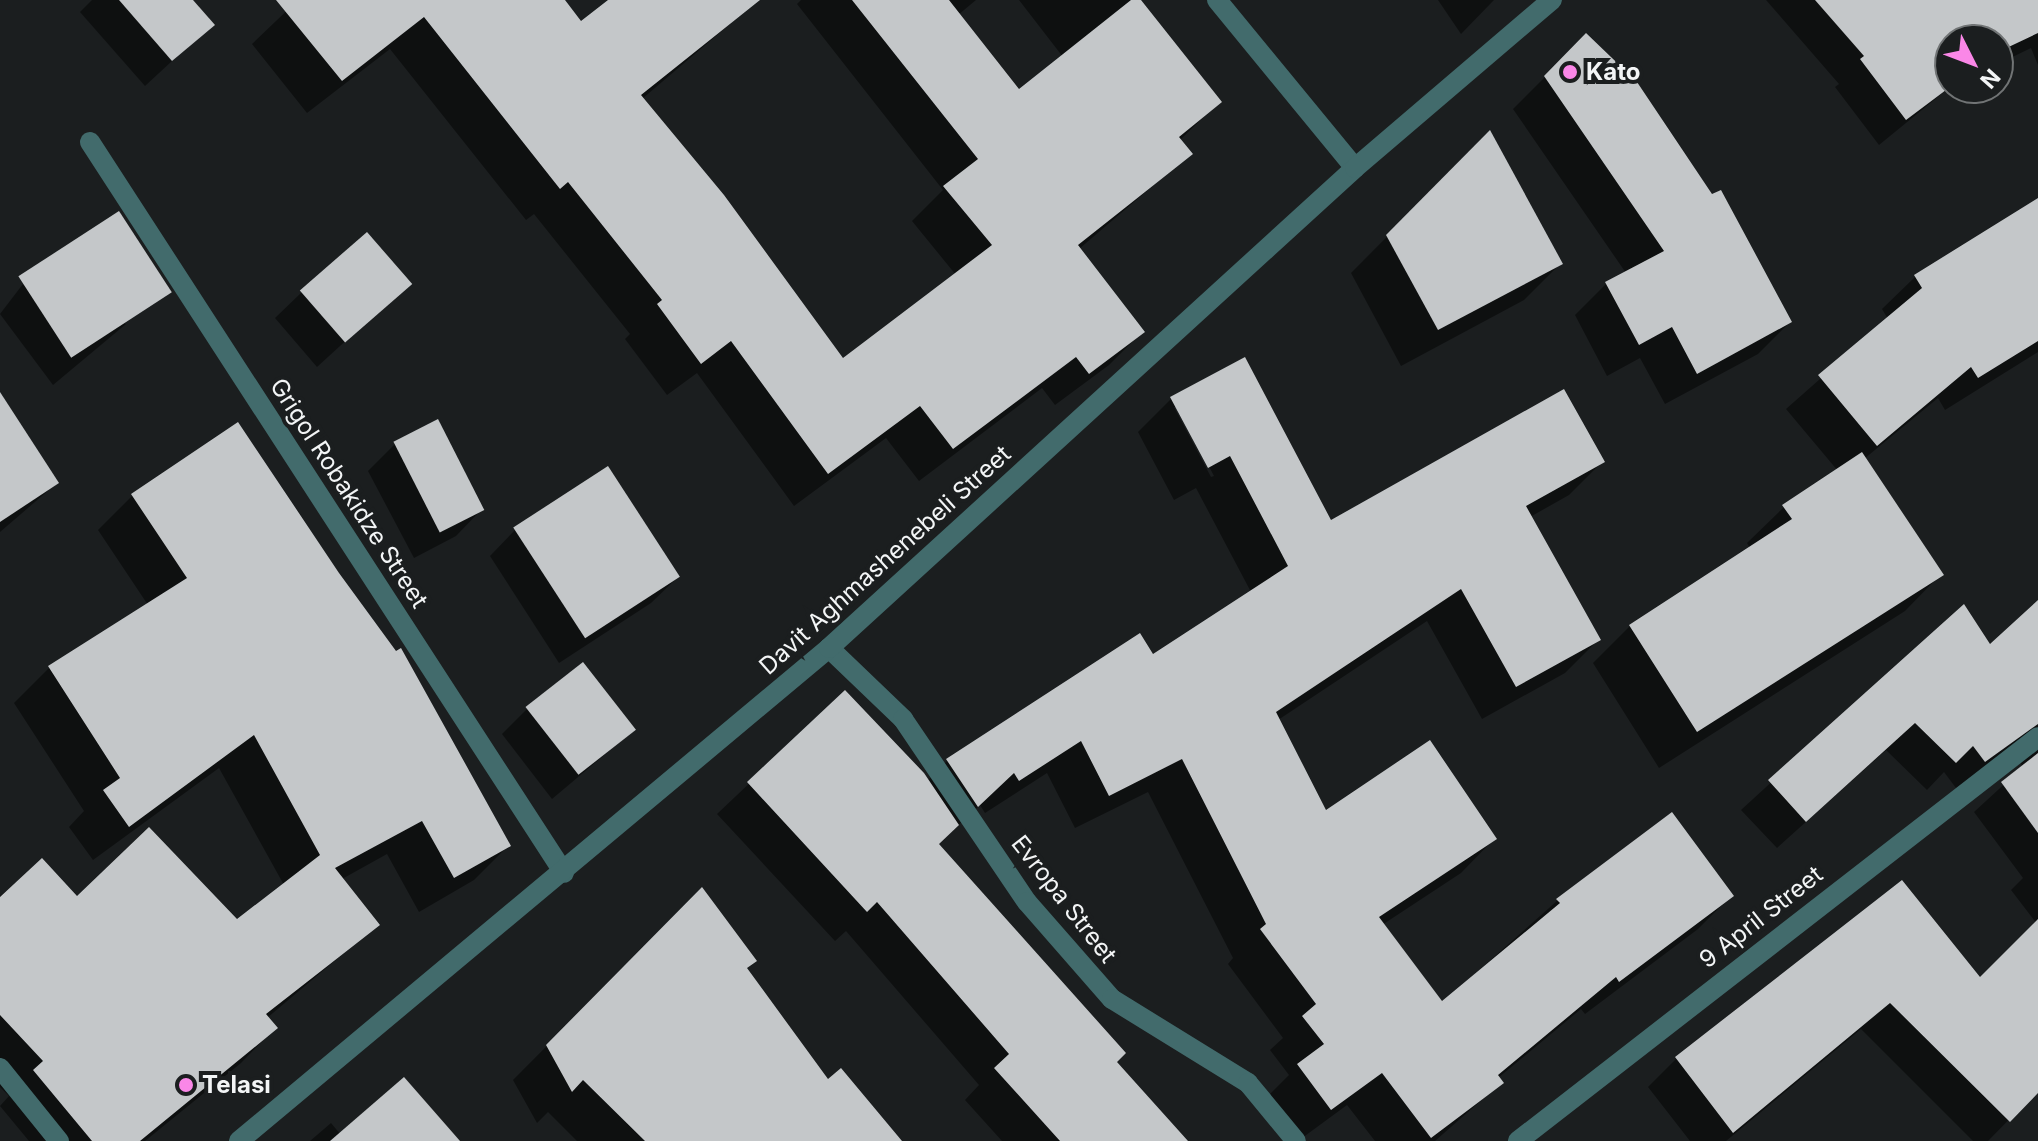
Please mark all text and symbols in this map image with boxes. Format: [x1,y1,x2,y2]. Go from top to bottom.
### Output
north arrow [1934,24,2014,104]
place label: Kato [1586,58,1640,86]
marker: Kato [1561,63,1579,81]
text: N [1975,64,2006,94]
street label: Grigol Robakidze Street [264,373,434,613]
street label: Davit Aghmashenebeli Street [753,440,1017,680]
street label: Evropa Street [1005,830,1123,968]
street label: 9 April Street [1694,860,1828,974]
place label: Telasi [202,1071,271,1099]
marker: Telasi [177,1076,195,1094]

